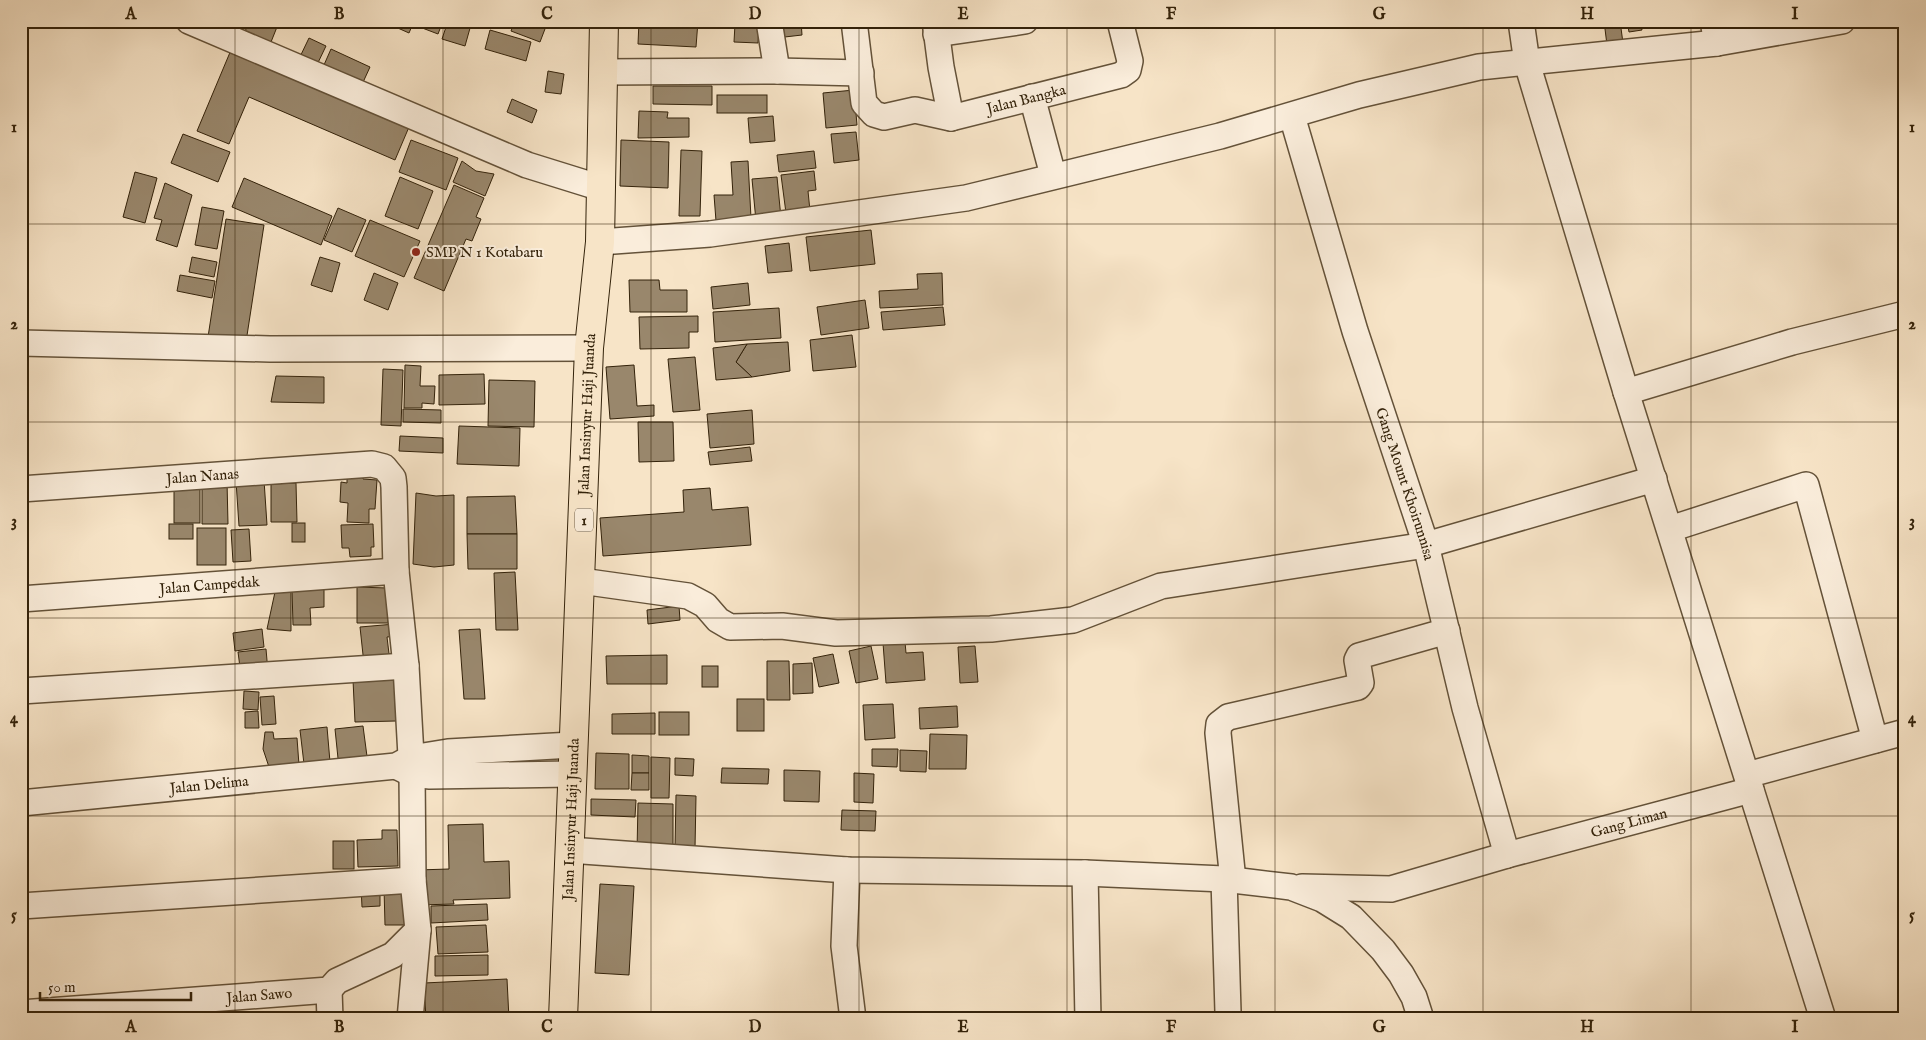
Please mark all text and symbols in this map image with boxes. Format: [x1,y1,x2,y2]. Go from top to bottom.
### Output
text: A [125,5,138,25]
text: B [334,5,345,25]
text: C [541,5,553,25]
text: D [749,5,762,25]
text: E [957,5,969,25]
text: F [1166,5,1177,25]
text: G [1373,5,1386,25]
text: H [1580,5,1594,25]
text: I [1792,5,1799,25]
street label: Jalan Bangka [983,80,1068,119]
text: 1 [11,118,17,138]
text: 1 [1909,118,1915,138]
place label: SMP N 1 Kotabaru [426,243,543,262]
marker: SMP N 1 Kotabaru [410,246,422,258]
text: 2 [10,315,18,335]
text: 2 [1908,315,1916,335]
street label: Jalan Insinyur Haji Juanda [574,332,601,498]
street label: Gang Mount Khoirunnisa [1371,405,1438,563]
street label: Jalan Nanas [164,465,240,489]
road number: 1 [575,508,593,532]
text: 3 [11,512,17,532]
text: 3 [1909,512,1915,532]
street label: Jalan Campedak [157,572,261,599]
text: 4 [10,709,19,729]
text: 4 [1908,709,1917,729]
street label: Jalan Insinyur Haji Juanda [559,737,584,903]
street label: Jalan Delima [167,772,250,798]
street label: Gang Liman [1589,804,1669,842]
text: 5 [11,906,17,926]
text: 5 [1909,906,1915,926]
scale bar [40,970,191,1002]
text: 50 m [48,978,76,997]
street label: Jalan Sawo [224,984,293,1008]
text: A [125,1018,138,1038]
text: B [334,1018,345,1038]
text: C [541,1018,553,1038]
text: D [749,1018,762,1038]
text: E [957,1018,969,1038]
text: F [1166,1018,1177,1038]
text: G [1373,1018,1386,1038]
text: H [1580,1018,1594,1038]
text: I [1792,1018,1799,1038]

